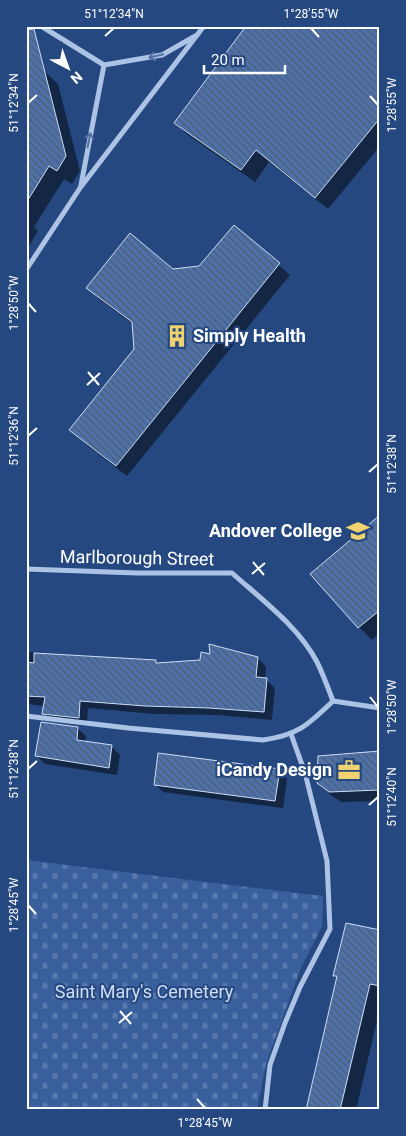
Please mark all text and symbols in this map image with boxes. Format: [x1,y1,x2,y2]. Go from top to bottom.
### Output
text: 51°12'34"N [84,7,144,21]
text: 1°28'55"W [284,7,339,21]
north arrow [42,42,92,92]
scale bar [204,42,285,74]
text: 20 m [211,51,245,69]
one-way arrow [149,52,165,61]
text: N [68,69,86,87]
text: 51°12'34"N [7,73,21,133]
text: 1°28'55"W [385,77,399,132]
one-way arrow [85,133,95,149]
text: 1°28'50"W [7,275,21,330]
building icon: Simply Health [164,323,190,349]
place label: Simply Health [193,325,306,346]
text: 51°12'36"N [7,406,21,466]
text: 51°12'38"N [385,434,399,494]
school or university icon: Andover College [345,518,371,544]
place label: Andover College [209,520,342,541]
street label: Marlborough Street [60,546,215,569]
text: 1°28'50"W [385,679,399,734]
text: 51°12'38"N [7,739,21,799]
office icon: iCandy Design [336,757,362,783]
place label: iCandy Design [216,759,332,780]
text: 51°12'40"N [385,767,399,827]
text: 1°28'45"W [7,877,21,932]
park label: Saint Mary's Cemetery [55,981,234,1002]
text: 1°28'45"W [178,1116,233,1130]

